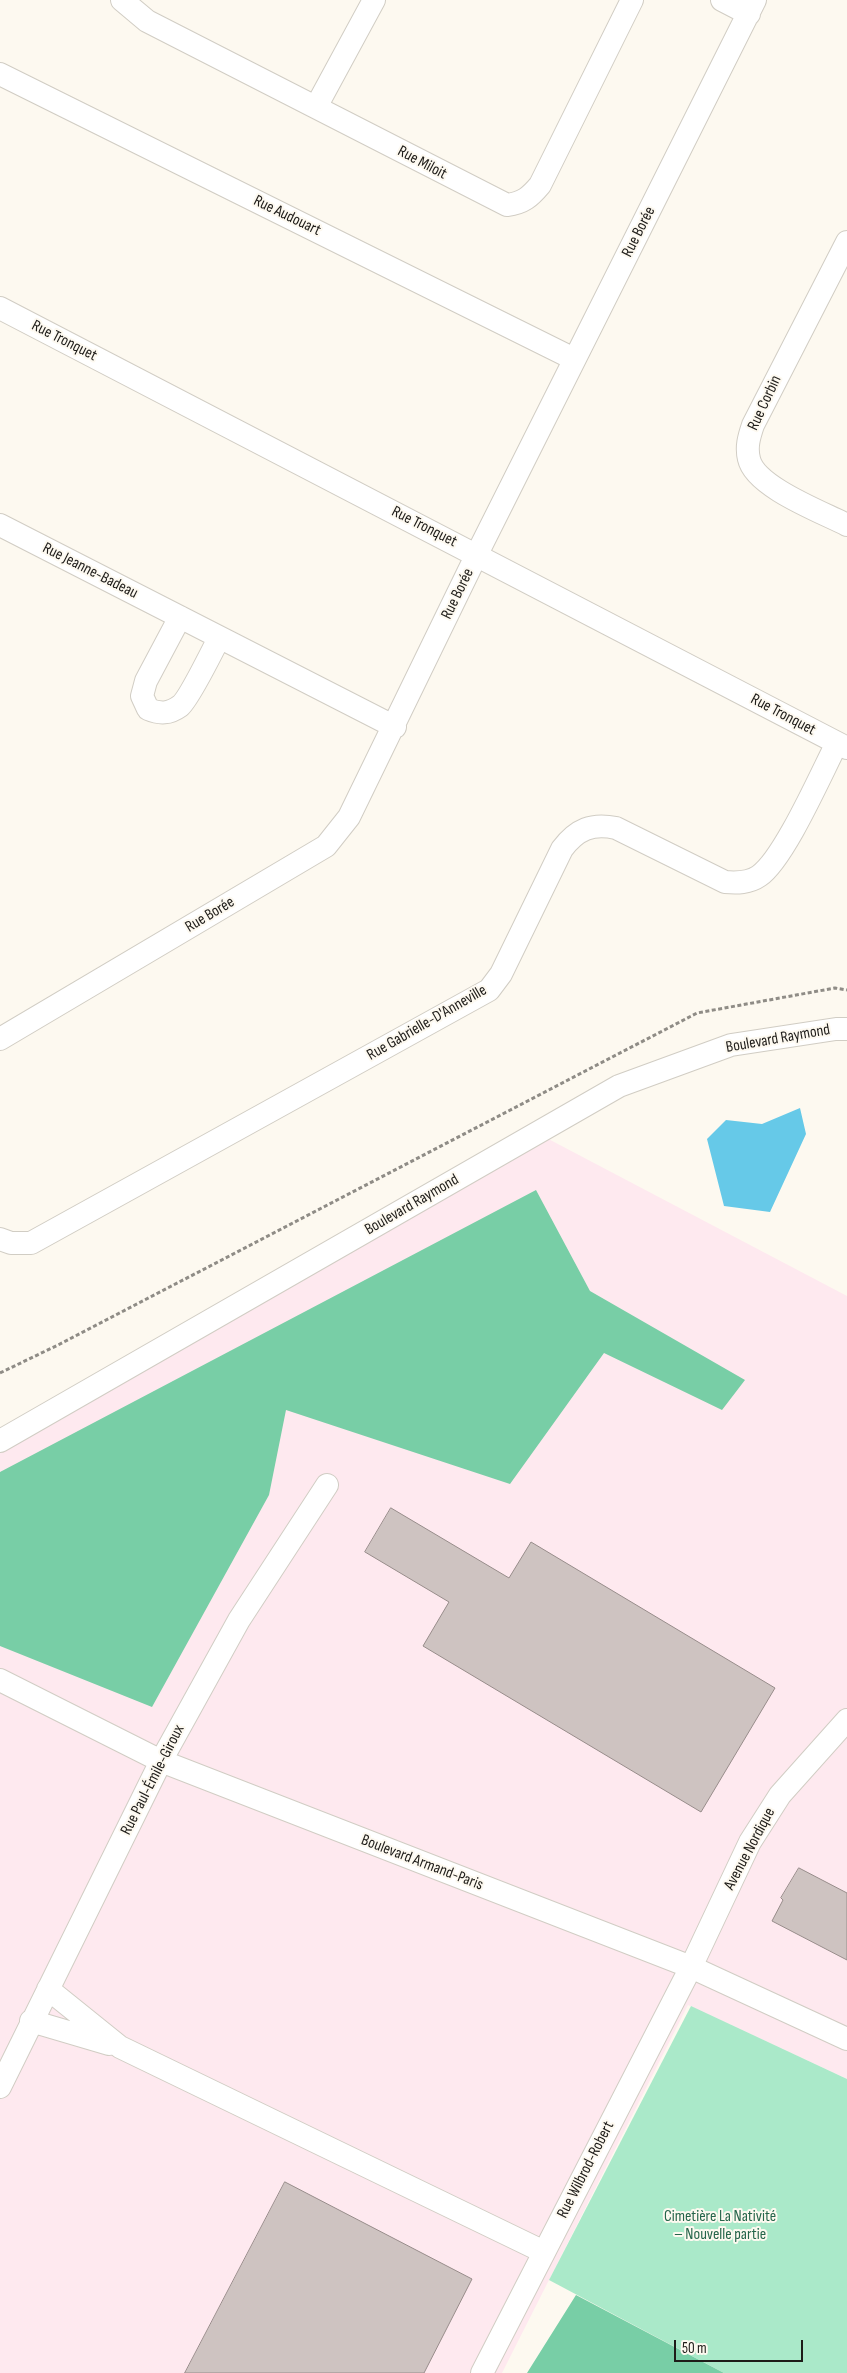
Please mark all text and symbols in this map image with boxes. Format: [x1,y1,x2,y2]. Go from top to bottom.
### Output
street label: Rue Miloit [394,142,450,184]
street label: Rue Audouart [250,191,324,241]
street label: Rue Borée [618,204,660,260]
street label: Rue Tronquet [28,316,100,366]
street label: Rue Corbin [744,372,786,434]
street label: Rue Tronquet [388,502,460,552]
street label: Rue Jeanne-Badeau [39,539,141,603]
street label: Rue Borée [438,566,478,622]
street label: Rue Tronquet [747,690,819,740]
street label: Rue Borée [182,893,238,937]
street label: Rue Gabrielle-D'Anneville [364,981,490,1065]
street label: Boulevard Raymond [725,1020,831,1058]
street label: Boulevard Raymond [362,1170,462,1240]
street label: Rue Paul-Émile-Giroux [117,1722,189,1838]
street label: Avenue Nordique [720,1805,780,1893]
street label: Boulevard Armand-Paris [358,1831,486,1895]
street label: Rue Wilbrod-Robert [553,2118,619,2222]
park label: Cimetière La Nativité – Nouvelle partie [664,2207,776,2245]
scale bar [677,2330,806,2362]
text: 50 m [682,2339,707,2358]

